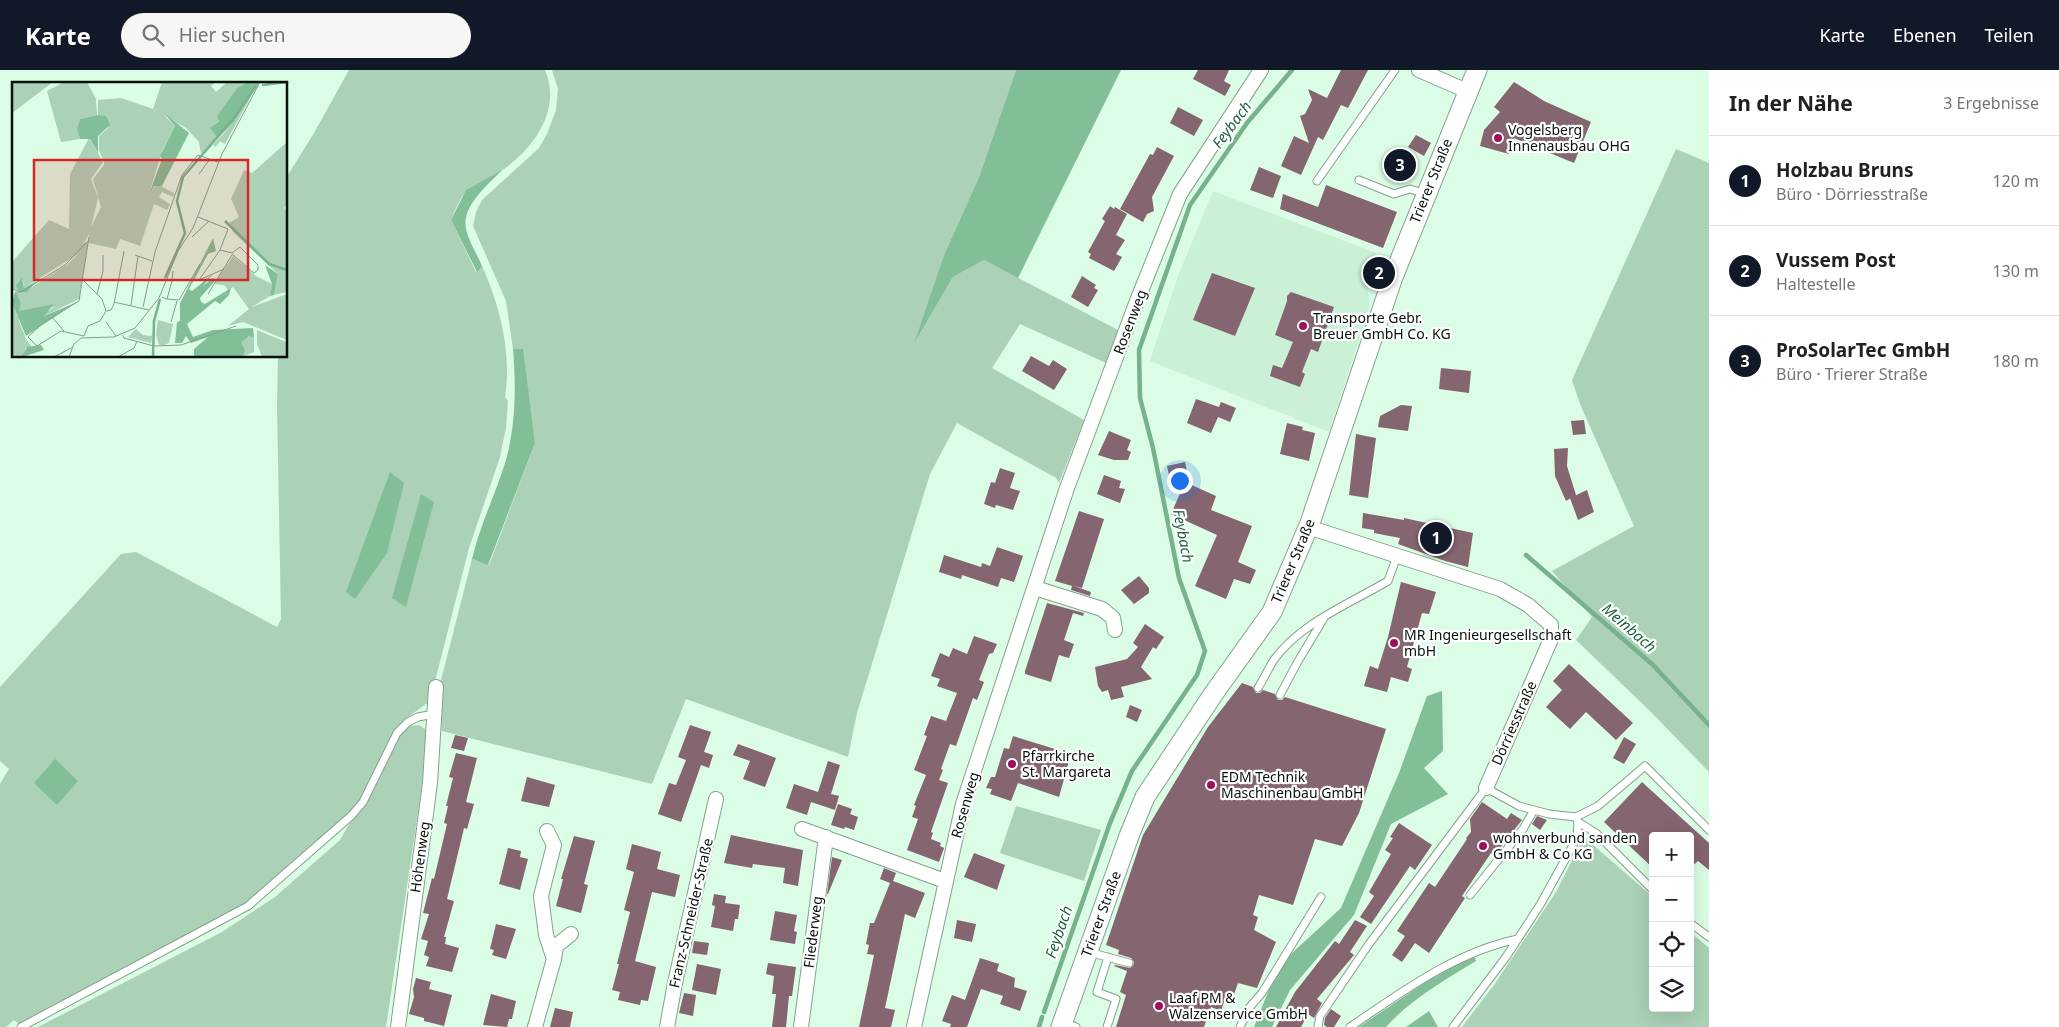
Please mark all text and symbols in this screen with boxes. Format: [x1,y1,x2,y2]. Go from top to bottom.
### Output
search box [121,13,471,58]
text: Karte [25,19,91,52]
icon: search [139,21,167,49]
text: Hier suchen [179,22,285,48]
text: Karte [1820,23,1865,47]
text: Ebenen [1893,23,1957,47]
text: Teilen [1985,23,2034,47]
inset map [12,82,288,358]
text: In der Nähe [1729,89,1853,117]
text: 3 Ergebnisse [1943,92,2039,114]
water label: Feybach [1207,97,1255,152]
place label: Vogelsberg Innenausbau OHG [1508,120,1630,155]
marker: Vogelsberg Innenausbau OHG [1492,132,1504,144]
street label: Trierer Straße [1405,135,1456,226]
pin: 3 [1384,146,1416,184]
text: Holzbau Bruns [1776,157,1914,183]
text: 1 [1740,170,1750,192]
text: 120 m [1992,170,2039,192]
text: Büro · Dörriesstraße [1776,183,1928,205]
text: Vussem Post [1776,247,1896,273]
pin: 2 [1363,254,1395,292]
text: 2 [1740,260,1750,282]
text: 130 m [1992,260,2039,282]
text: Haltestelle [1776,273,1856,295]
street label: Rosenweg [1108,287,1151,357]
place label: Transporte Gebr. Breuer GmbH Co. KG [1313,308,1451,343]
marker: Transporte Gebr. Breuer GmbH Co. KG [1297,320,1309,332]
text: ProSolarTec GmbH [1776,337,1950,363]
text: 3 [1740,350,1750,372]
text: 180 m [1992,350,2039,372]
text: Büro · Trierer Straße [1776,363,1928,385]
your location [1167,468,1193,494]
water label: Feybach [1169,507,1199,564]
street label: Trierer Straße [1266,516,1319,606]
pin: 1 [1420,519,1452,557]
water label: Meinbach [1598,598,1661,656]
place label: MR Ingenieurgesellschaft mbH [1404,625,1572,660]
marker: MR Ingenieurgesellschaft mbH [1388,637,1400,649]
street label: Dörriesstraße [1486,678,1541,768]
place label: Pfarrkirche St. Margareta [1022,746,1111,781]
marker: Pfarrkirche St. Margareta [1006,758,1018,770]
place label: EDM Technik Maschinenbau GmbH [1221,767,1363,802]
street label: Rosenweg [946,770,983,840]
marker: EDM Technik Maschinenbau GmbH [1205,779,1217,791]
street label: Höhenweg [405,820,434,894]
place label: wohnverbund sanden GmbH & Co KG [1493,828,1637,863]
map controls [1649,832,1694,1012]
button: + [1649,832,1694,877]
street label: Franz-Schneider-Straße [664,836,717,990]
marker: wohnverbund sanden GmbH & Co KG [1477,840,1489,852]
street label: Trierer Straße [1076,868,1125,959]
button: − [1649,877,1694,922]
street label: Fliederweg [799,895,826,969]
water label: Feybach [1040,903,1076,960]
button: locate [1649,922,1694,967]
button: layers [1649,967,1694,1012]
place label: Laaf PM & Walzenservice GmbH [1169,988,1308,1023]
marker: Laaf PM & Walzenservice GmbH [1153,1000,1165,1012]

